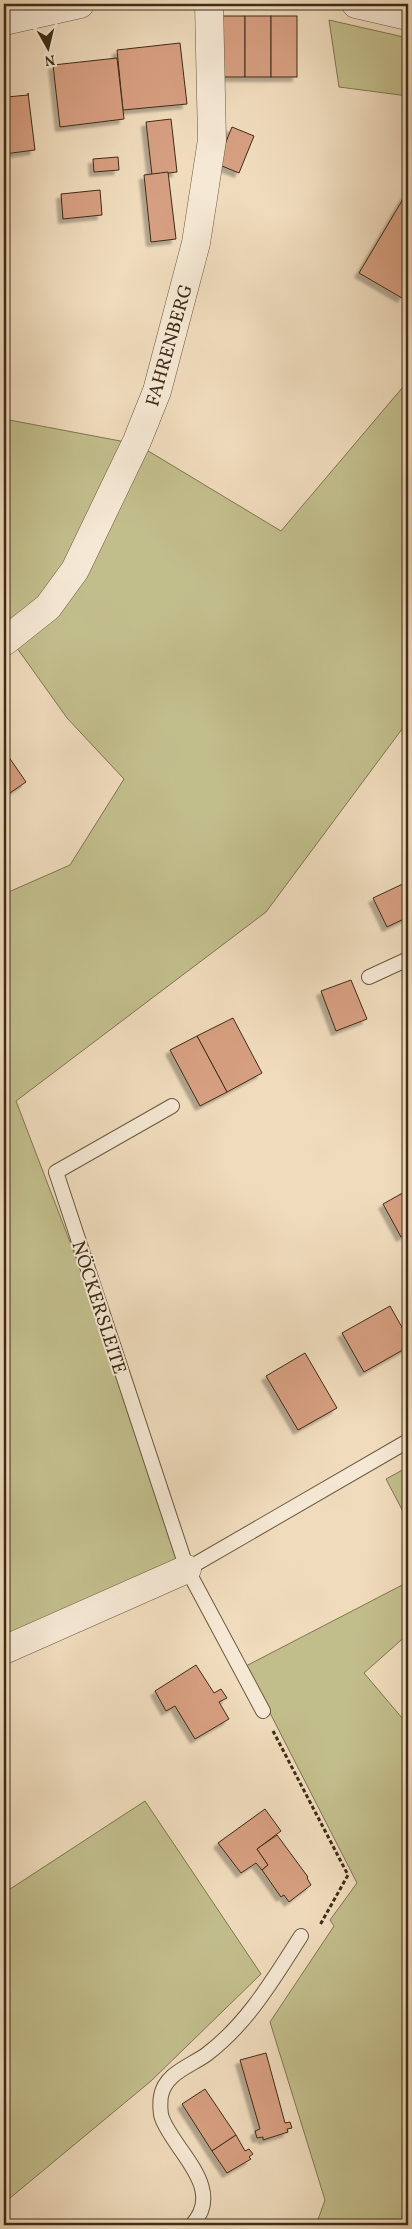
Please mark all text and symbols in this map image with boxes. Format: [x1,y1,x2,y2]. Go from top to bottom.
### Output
north arrow [22,22,72,72]
text: N [43,49,56,70]
street label: FAHRENBERG [140,281,200,410]
street label: NÖCKERSLEITE [64,1238,132,1378]

